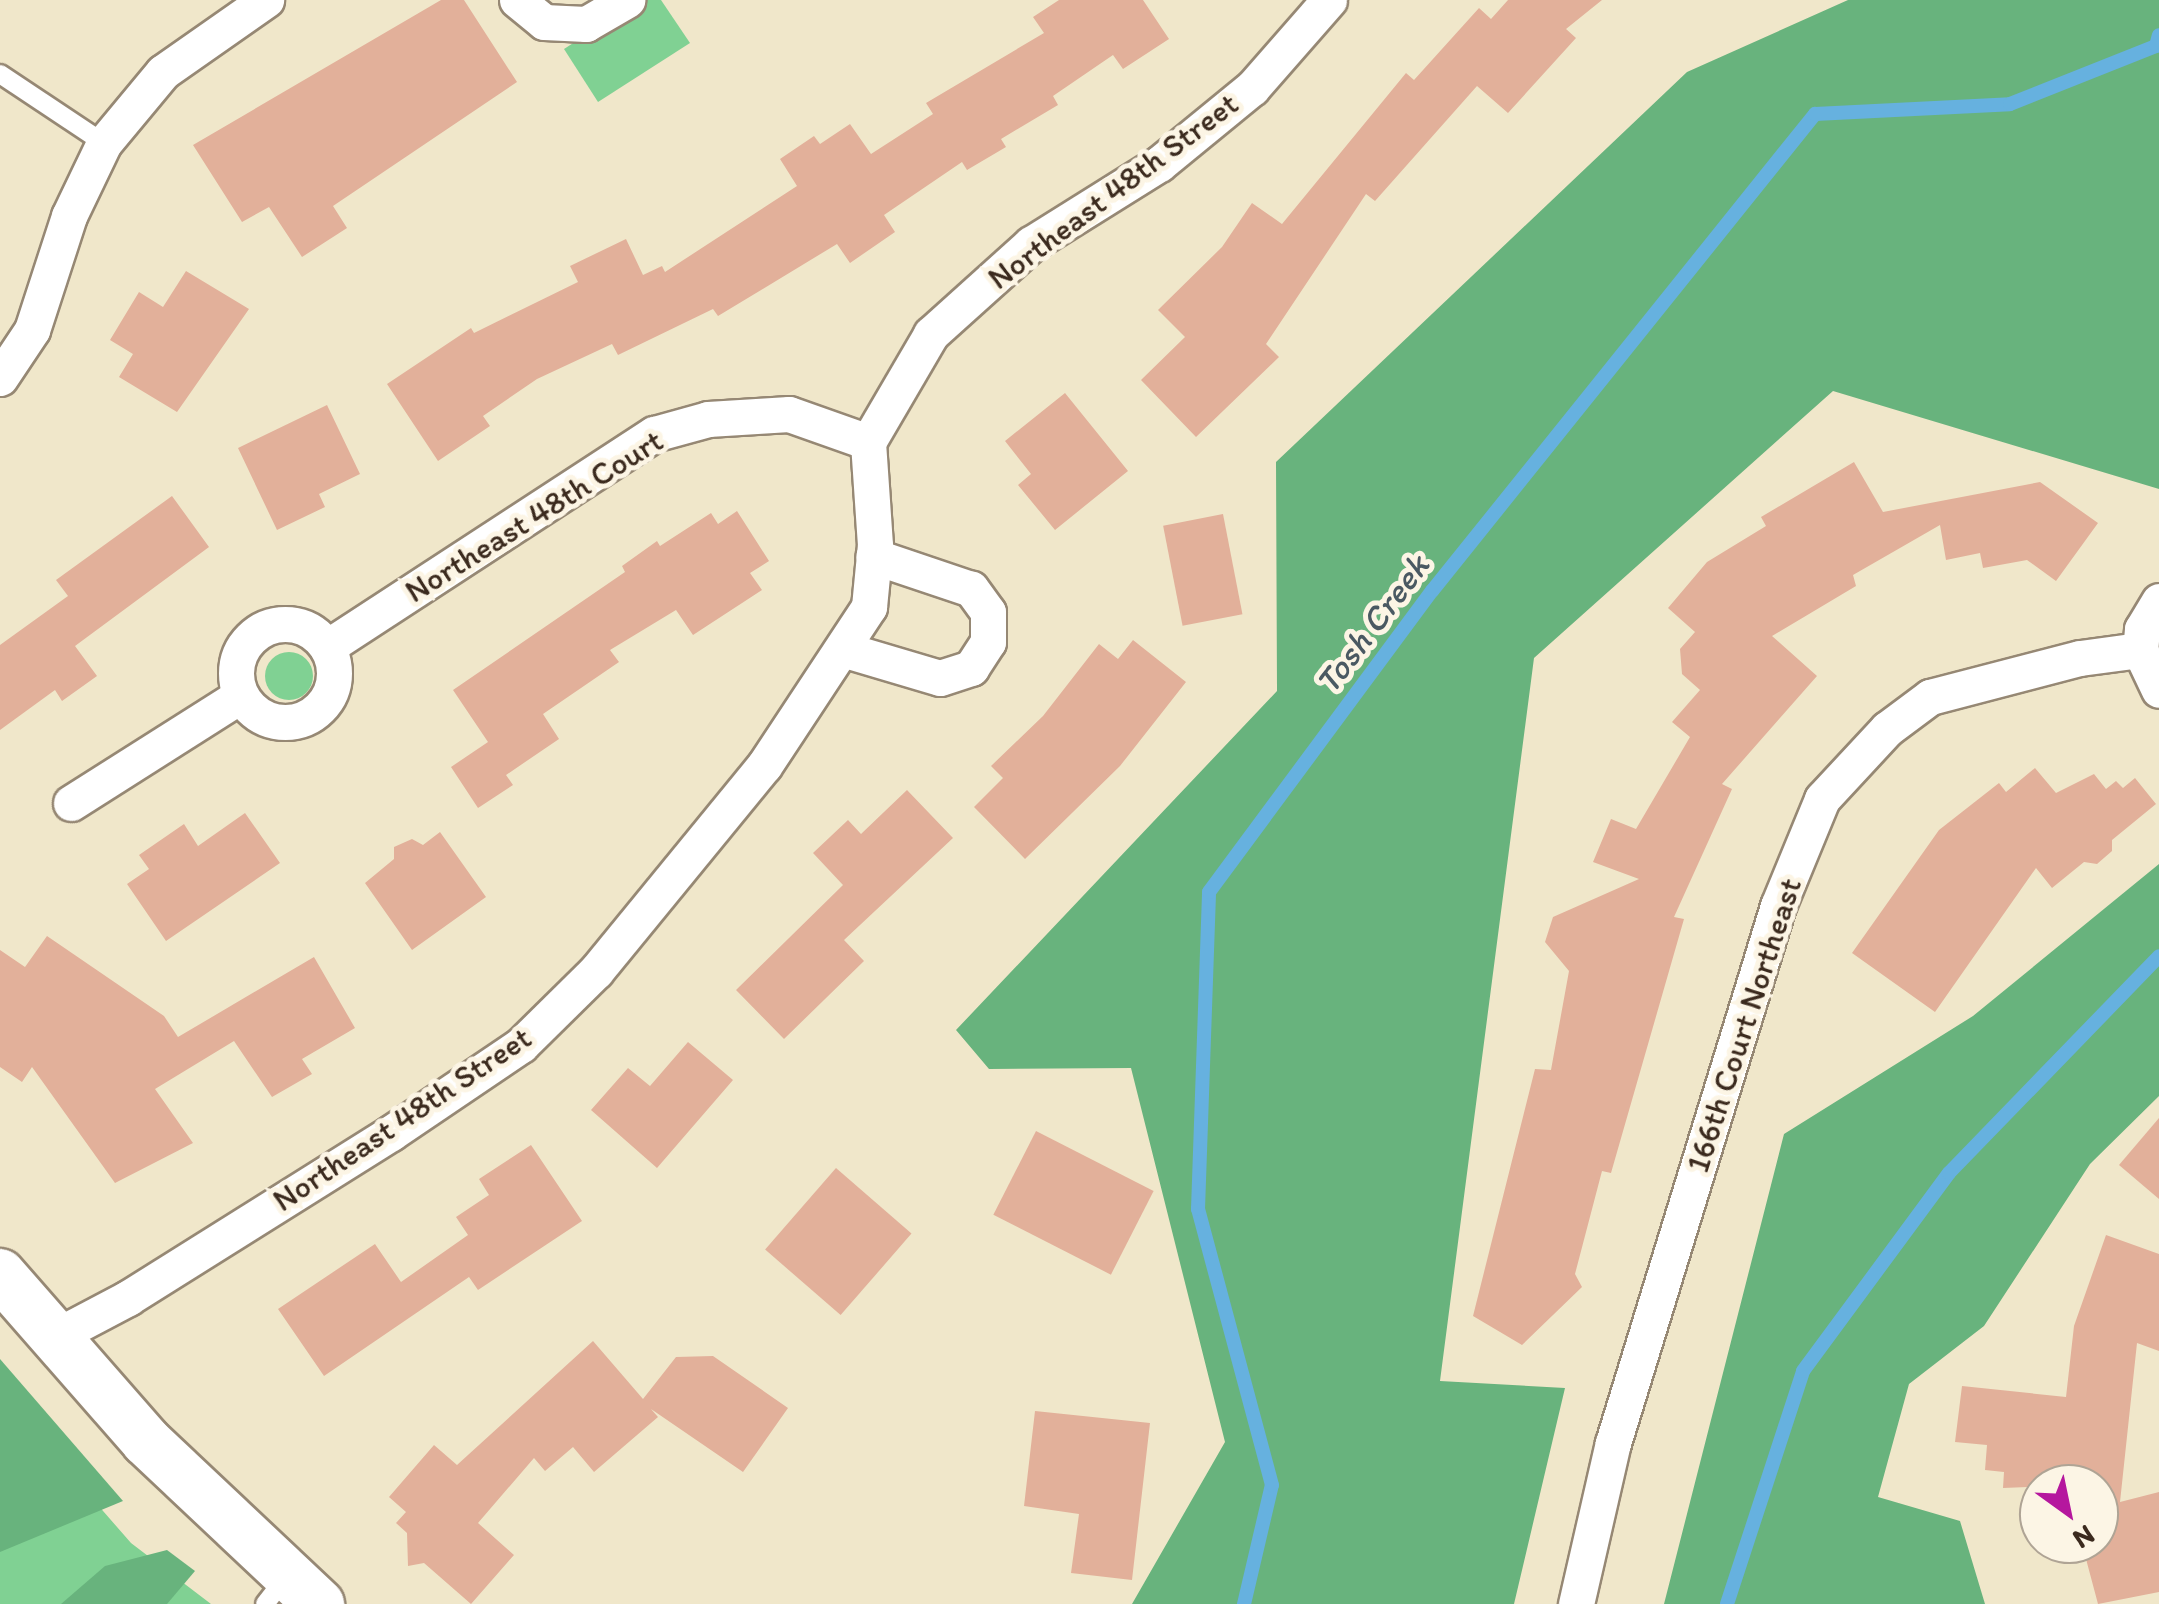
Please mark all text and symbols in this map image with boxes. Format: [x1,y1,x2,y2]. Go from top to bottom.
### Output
street label: Northeast 48th Street [981,85,1245,297]
street label: Northeast 48th Court [398,421,670,611]
water label: Tosh Creek [1306,546,1438,702]
street label: 166th Court Northeast [1678,872,1810,1178]
street label: Northeast 48th Street [266,1019,538,1219]
north arrow [2019,1464,2119,1564]
text: N [2067,1518,2101,1557]

